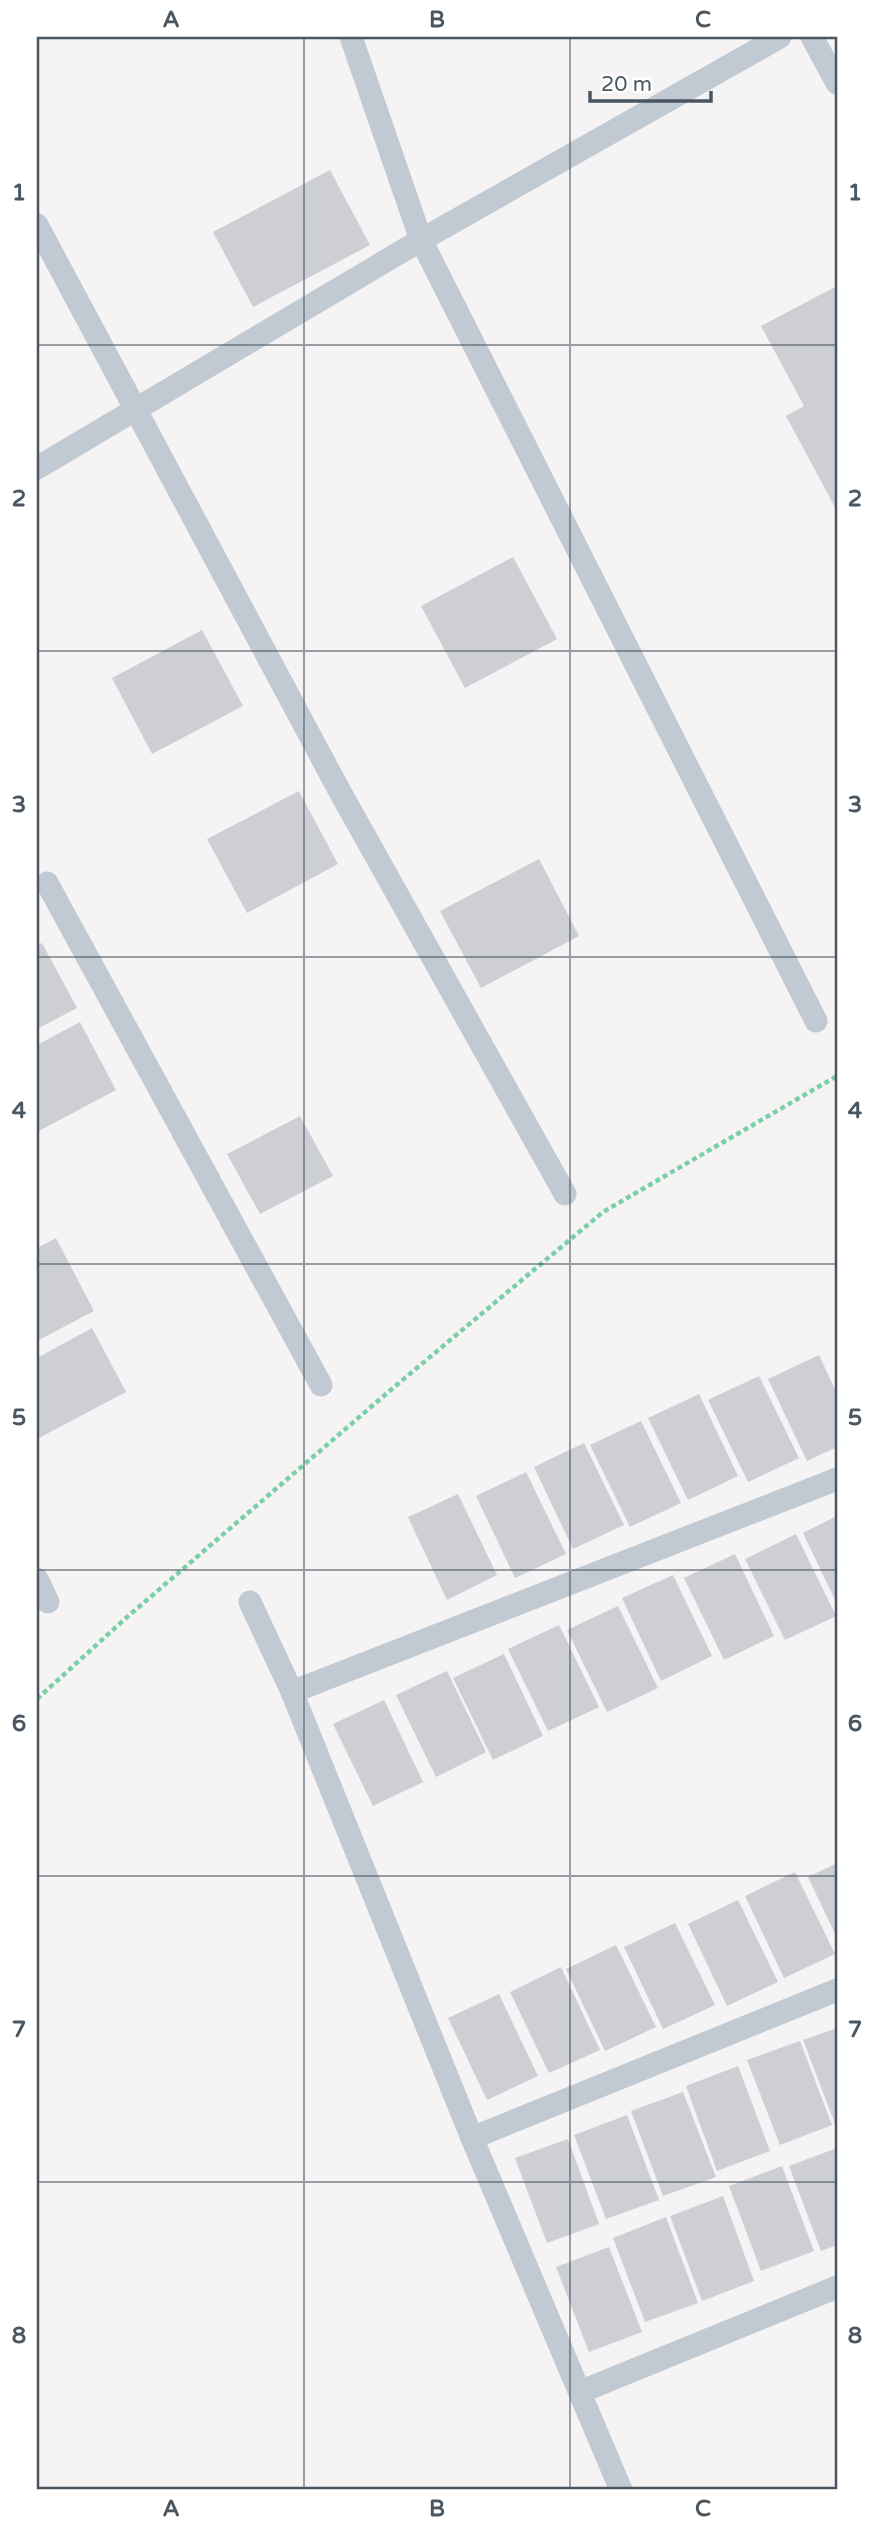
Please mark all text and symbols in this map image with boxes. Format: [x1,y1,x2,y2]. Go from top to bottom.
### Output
text: A [162,6,180,34]
text: B [429,6,445,34]
text: C [695,6,711,34]
scale bar [590,60,711,104]
text: 20 m [601,72,652,97]
text: 1 [12,179,26,207]
text: 1 [848,179,862,207]
text: 2 [12,485,26,513]
text: 2 [848,485,862,513]
text: 3 [12,791,26,819]
text: 3 [848,791,862,819]
text: 4 [12,1097,27,1125]
text: 4 [848,1097,863,1125]
text: 5 [12,1404,26,1432]
text: 5 [848,1404,862,1432]
text: 6 [12,1710,26,1738]
text: 6 [848,1710,862,1738]
text: 7 [12,2016,26,2044]
text: 7 [848,2016,862,2044]
text: 8 [12,2322,26,2350]
text: 8 [848,2322,862,2350]
text: A [162,2495,180,2523]
text: B [429,2495,445,2523]
text: C [695,2495,711,2523]

